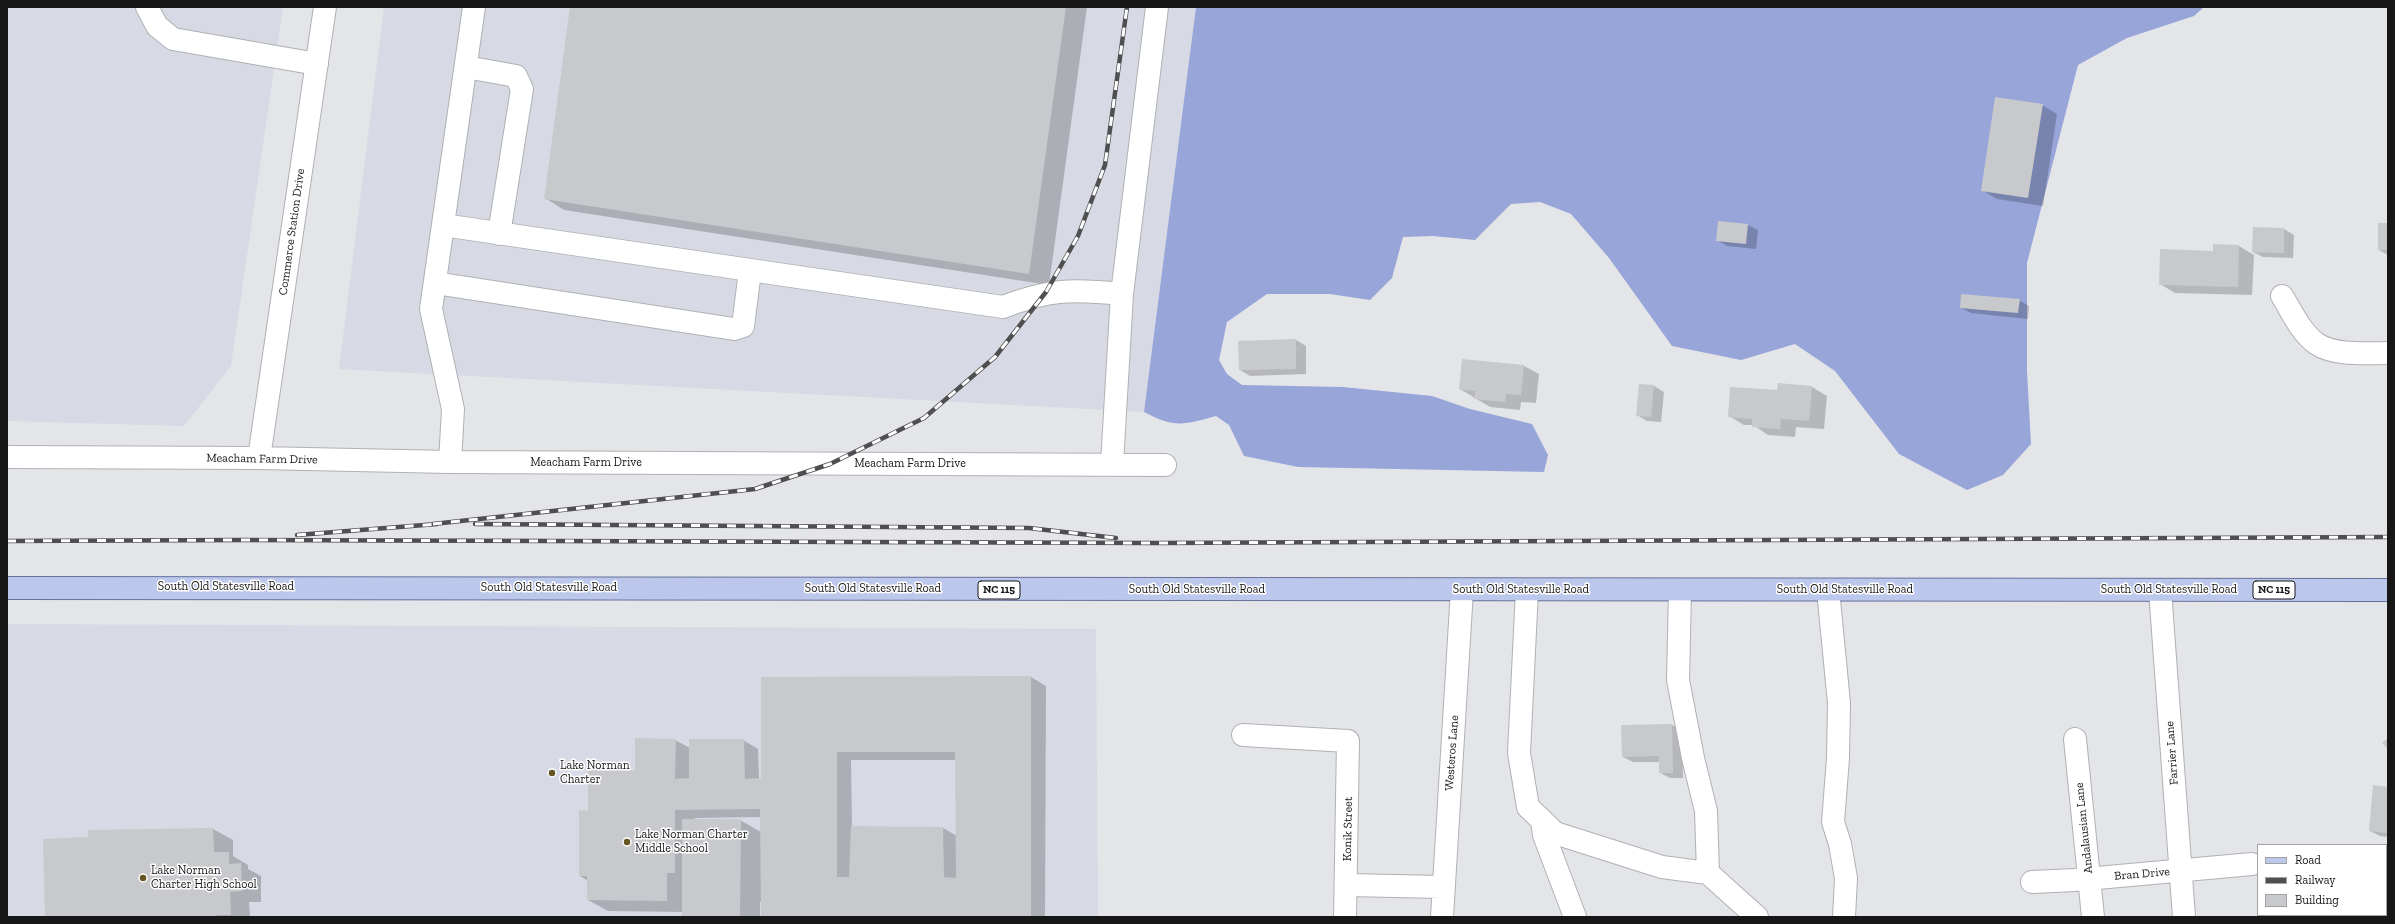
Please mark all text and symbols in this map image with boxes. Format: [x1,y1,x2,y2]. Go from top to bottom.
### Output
street label: Commerce Station Drive [276,168,308,296]
street label: Meacham Farm Drive [206,451,318,467]
street label: Meacham Farm Drive [530,456,642,470]
street label: Meacham Farm Drive [854,457,966,471]
street label: South Old Statesville Road [158,580,294,594]
street label: South Old Statesville Road [481,581,617,595]
road number: NC 115 [978,581,1020,599]
road number: NC 115 [2253,581,2295,599]
street label: South Old Statesville Road [805,582,941,596]
street label: South Old Statesville Road [1129,583,1265,597]
street label: South Old Statesville Road [1453,583,1589,597]
street label: South Old Statesville Road [1777,583,1913,597]
street label: South Old Statesville Road [2101,583,2237,597]
street label: Westeros Lane [1442,715,1462,791]
street label: Farrier Lane [2163,721,2181,785]
place label: Lake Norman Charter [560,759,630,787]
marker: Lake Norman Charter [547,768,557,778]
street label: Andalausian Lane [2072,782,2096,874]
street label: Konik Street [1340,797,1356,861]
place label: Lake Norman Charter Middle School [635,828,748,856]
marker: Lake Norman Charter Middle School [622,837,632,847]
legend [2257,844,2387,916]
text: Road [2295,853,2321,867]
place label: Lake Norman Charter High School [151,864,257,892]
street label: Bran Drive [2114,864,2170,884]
marker: Lake Norman Charter High School [138,873,148,883]
text: Railway [2295,873,2336,887]
text: Building [2295,893,2339,907]

